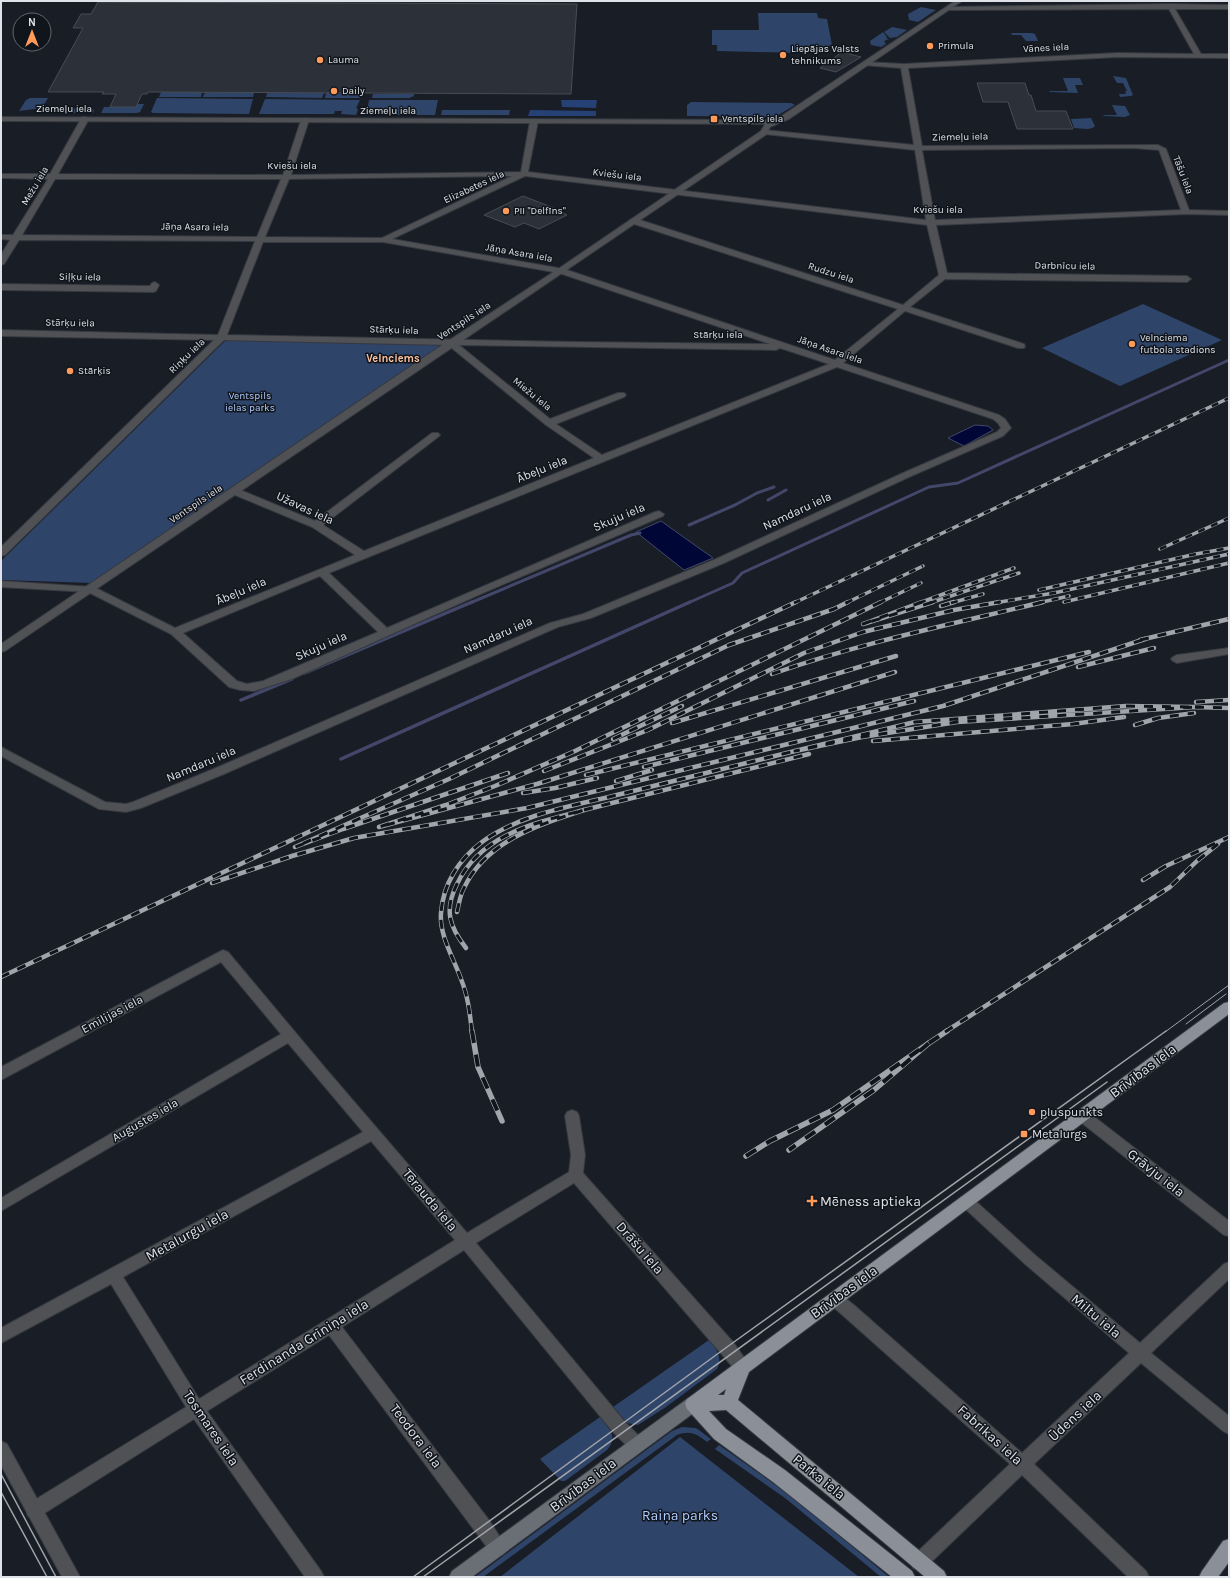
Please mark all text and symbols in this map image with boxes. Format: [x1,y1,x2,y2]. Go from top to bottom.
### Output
north arrow [12,12,52,52]
text: N [28,16,36,29]
place label: Primula [938,40,974,52]
marker: Primula [925,41,935,51]
street label: Vānes iela [1023,41,1069,55]
place label: Liepājas Valsts tehnikums [791,43,859,67]
marker: Liepājas Valsts tehnikums [778,50,788,60]
place label: Lauma [328,54,359,66]
marker: Lauma [315,55,325,65]
place label: Daily [342,85,365,97]
marker: Daily [329,86,339,96]
street label: Ziemeļu iela [36,103,92,115]
street label: Ziemeļu iela [360,105,416,117]
place label: Ventspils iela [722,113,783,125]
marker: Ventspils iela [709,114,719,124]
street label: Ziemeļu iela [932,131,988,143]
street label: Tāšu iela [1170,154,1196,196]
street label: Kviešu iela [267,160,317,172]
street label: Mežu iela [19,164,51,208]
street label: Kviešu iela [592,166,642,184]
street label: Elizabetes iela [442,168,506,206]
street label: Kviešu iela [913,204,963,216]
place label: PII "Delfīns" [514,205,566,217]
marker: PII "Delfīns" [501,206,511,216]
street label: Jāņa Asara iela [161,220,229,234]
street label: Jāņa Asara iela [485,241,553,265]
street label: Darbnīcu iela [1035,259,1095,273]
street label: Rudzu iela [806,260,856,286]
street label: Siļķu iela [59,271,101,283]
street label: Ventspils iela [435,299,493,343]
street label: Stārķu iela [45,317,95,329]
street label: Stārķu iela [369,323,419,337]
street label: Stārķu iela [693,329,743,341]
place label: Velnciema futbola stadions [1140,332,1216,356]
street label: Jāņa Asara iela [796,333,864,367]
street label: Riņķu iela [166,336,208,376]
marker: Velnciema futbola stadions [1127,339,1137,349]
district label: Velnciems [366,352,420,365]
place label: Stārķis [78,365,111,377]
marker: Stārķis [65,366,75,376]
street label: Miežu iela [510,375,554,413]
park label: Ventspils ielas parks [225,390,275,414]
street label: Ābeļu iela [515,453,570,486]
street label: Ventspils iela [167,482,225,526]
street label: Užavas iela [274,489,336,527]
street label: Namdaru iela [761,489,833,533]
street label: Skuju iela [591,500,647,534]
street label: Ābeļu iela [214,574,269,609]
street label: Namdaru iela [461,614,535,656]
street label: Skuju iela [293,628,349,664]
street label: Namdaru iela [164,743,238,785]
street label: Emīlijas iela [79,992,145,1036]
street label: Brīvības iela [1106,1040,1180,1102]
street label: Augustes iela [109,1095,181,1145]
place label: pluspunkts [1040,1105,1103,1119]
marker: pluspunkts [1027,1107,1037,1117]
place label: Metalurgs [1032,1127,1087,1141]
marker: Metalurgs [1019,1129,1029,1139]
street label: Grāvju iela [1124,1145,1188,1201]
street label: Tērauda iela [399,1165,461,1235]
place label: Mēness aptieka [820,1193,921,1210]
marker: Mēness aptieka [807,1196,817,1206]
street label: Metalurgu iela [143,1205,231,1265]
street label: Drāšu iela [613,1218,667,1278]
street label: Brīvības iela [807,1262,881,1322]
street label: Miltu iela [1068,1290,1124,1342]
street label: Ferdinanda Grīniņa iela [236,1295,372,1389]
street label: Tosmares iela [179,1387,243,1469]
street label: Ūdens iela [1045,1387,1105,1445]
street label: Teodora iela [386,1401,446,1471]
street label: Fabrikas iela [954,1401,1026,1469]
street label: Parka iela [789,1451,849,1503]
street label: Brīvības iela [546,1454,620,1516]
park label: Raiņa parks [642,1507,718,1524]

